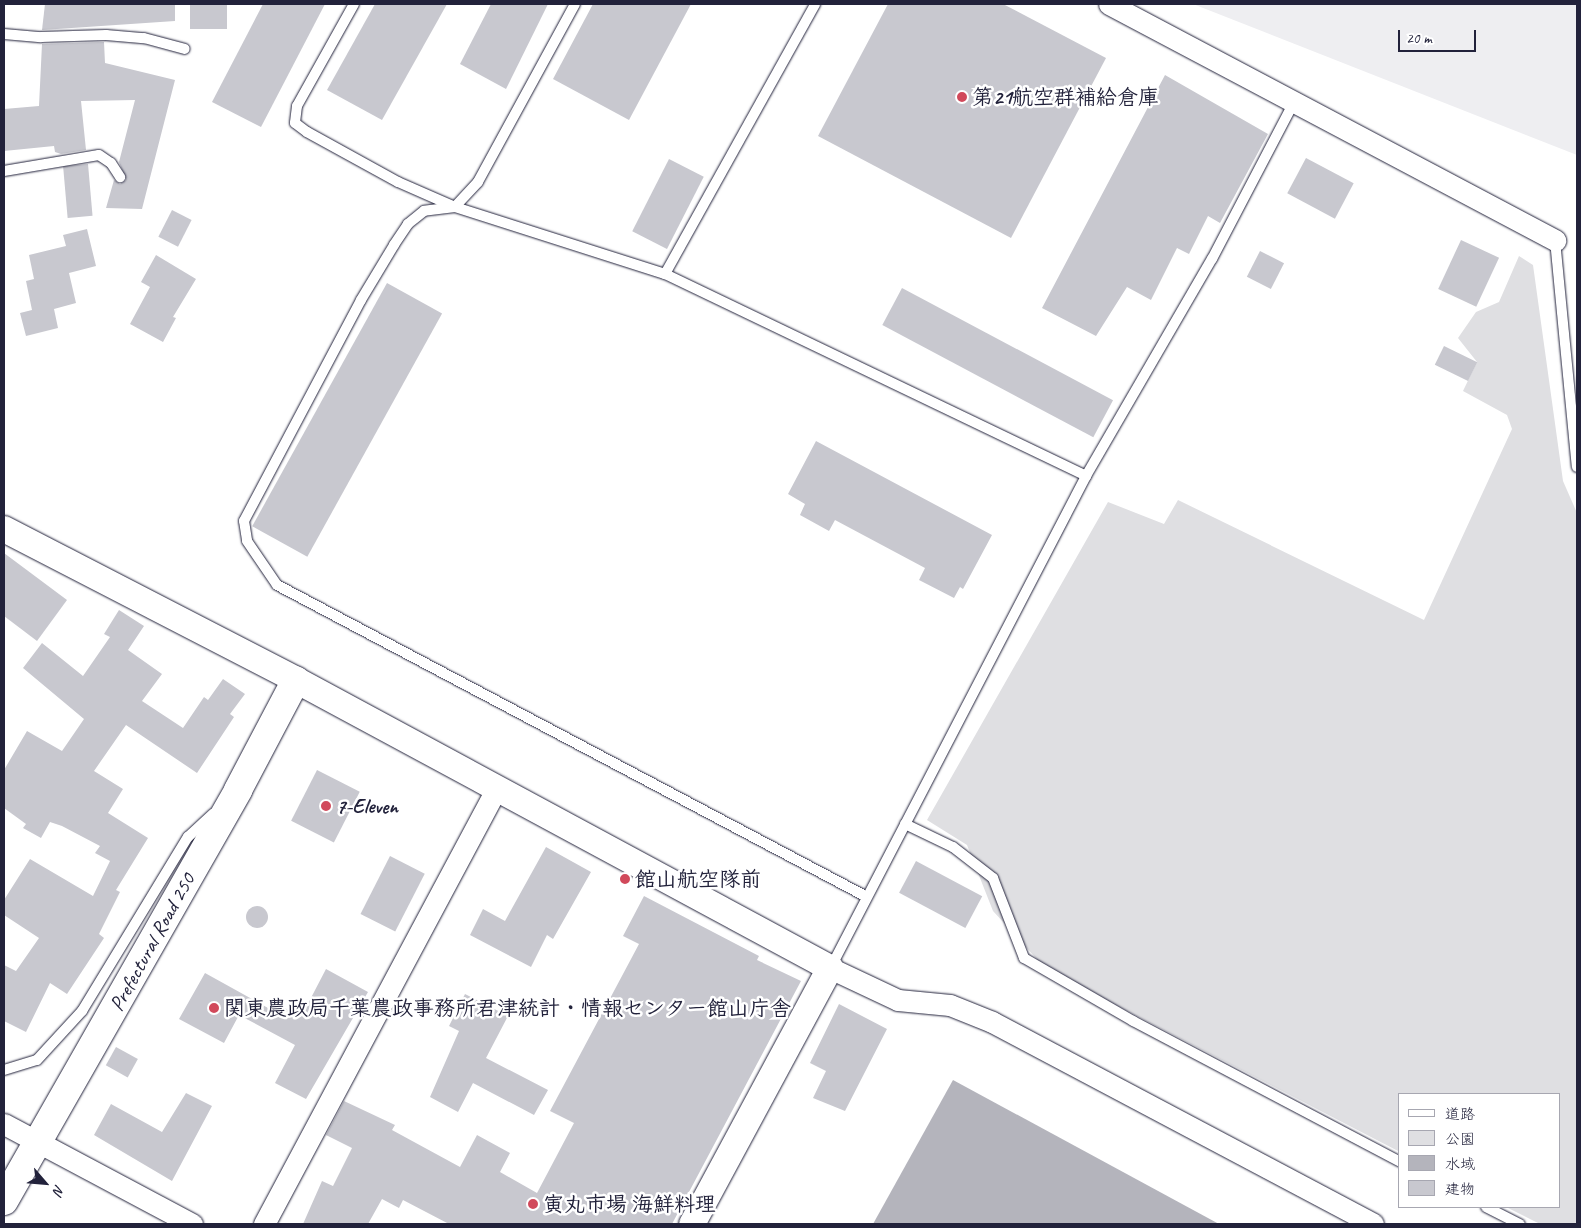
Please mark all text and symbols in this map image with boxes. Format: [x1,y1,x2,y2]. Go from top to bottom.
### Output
scale bar [1401,20,1478,52]
text: 20 m [1406,29,1432,48]
place label: 第21航空群補給倉庫 [972,84,1159,110]
marker: 第21航空群補給倉庫 [956,91,968,103]
place label: 7-Eleven [336,793,398,819]
marker: 7-Eleven [320,800,332,812]
place label: 館山航空隊前 [635,866,761,892]
street label: Prefectural Road 250 [104,869,200,1015]
marker: 館山航空隊前 [619,873,631,885]
place label: 関東農政局千葉農政事務所君津統計・情報センター館山庁舎 [224,995,791,1021]
marker: 関東農政局千葉農政事務所君津統計・情報センター館山庁舎 [208,1002,220,1014]
legend [1398,1093,1561,1208]
text: 道路 [1445,1105,1475,1124]
text: 公園 [1445,1130,1475,1149]
text: 水域 [1445,1155,1475,1174]
north arrow [20,1158,70,1208]
text: 建物 [1445,1180,1475,1199]
text: N [49,1182,68,1198]
place label: 寅丸市場 海鮮料理 [543,1191,716,1217]
marker: 寅丸市場 海鮮料理 [527,1198,539,1210]

